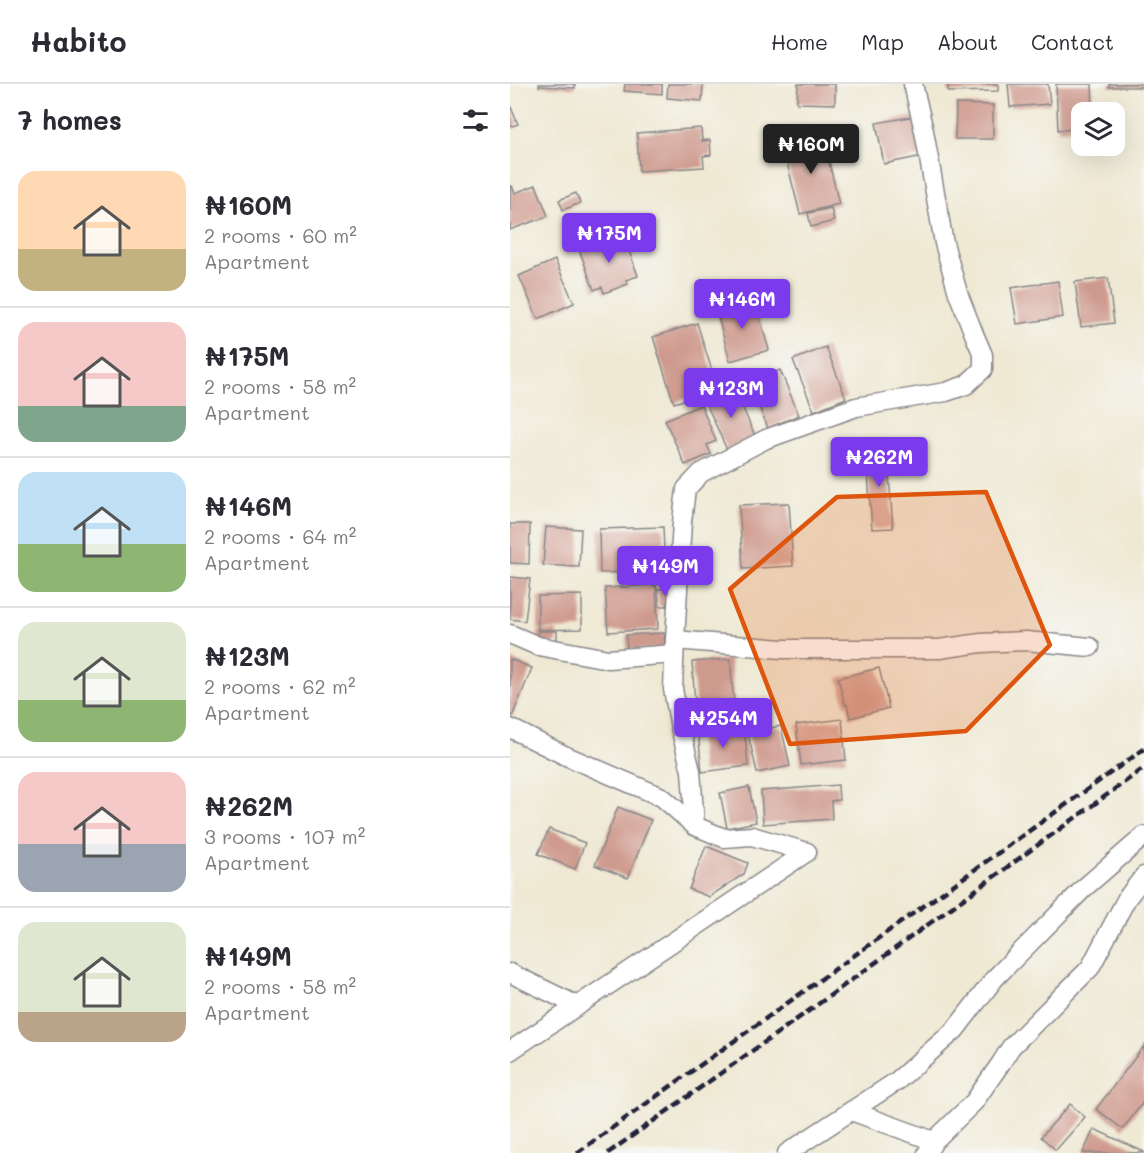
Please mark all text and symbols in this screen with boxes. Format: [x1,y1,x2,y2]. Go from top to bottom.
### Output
text: Habito [30,23,126,59]
text: Home [771,28,828,55]
text: Map [861,28,904,55]
text: About [937,28,998,55]
text: Contact [1031,28,1114,55]
map controls [1071,102,1125,156]
button: layers [1071,102,1125,156]
text: 7 homes [18,103,122,137]
icon: filters [459,104,492,137]
pin: ₦160M [769,124,853,175]
text: ₦160M [777,130,845,156]
text: ₦160M [204,188,292,222]
icon: home [66,195,138,267]
pin: ₦175M [567,213,651,264]
text: ₦175M [576,219,642,245]
text: 2 rooms · 60 m² [204,222,357,248]
text: Apartment [204,248,310,274]
pin: ₦146M [700,279,784,330]
text: ₦146M [708,285,776,311]
text: ₦175M [204,339,290,373]
icon: home [66,346,138,418]
pin: ₦123M [689,368,773,419]
text: 2 rooms · 58 m² [204,373,356,399]
text: ₦123M [698,374,764,400]
text: Apartment [204,399,310,425]
pin: ₦262M [837,437,921,488]
text: ₦262M [845,443,913,469]
text: ₦146M [204,489,292,523]
icon: home [66,496,138,568]
text: 2 rooms · 64 m² [204,523,356,549]
pin: ₦149M [623,546,707,597]
text: Apartment [204,549,310,575]
text: ₦149M [631,552,699,578]
text: ₦123M [204,639,290,673]
icon: home [66,646,138,718]
text: 2 rooms · 62 m² [204,673,356,699]
pin: ₦254M [681,698,765,749]
text: Apartment [204,699,310,725]
text: ₦254M [688,704,758,730]
text: ₦262M [204,789,293,823]
icon: home [66,796,138,868]
text: 3 rooms · 107 m² [204,823,365,849]
text: Apartment [204,849,310,875]
text: ₦149M [204,939,292,973]
icon: home [66,946,138,1018]
text: 2 rooms · 58 m² [204,973,356,999]
text: Apartment [204,999,310,1025]

